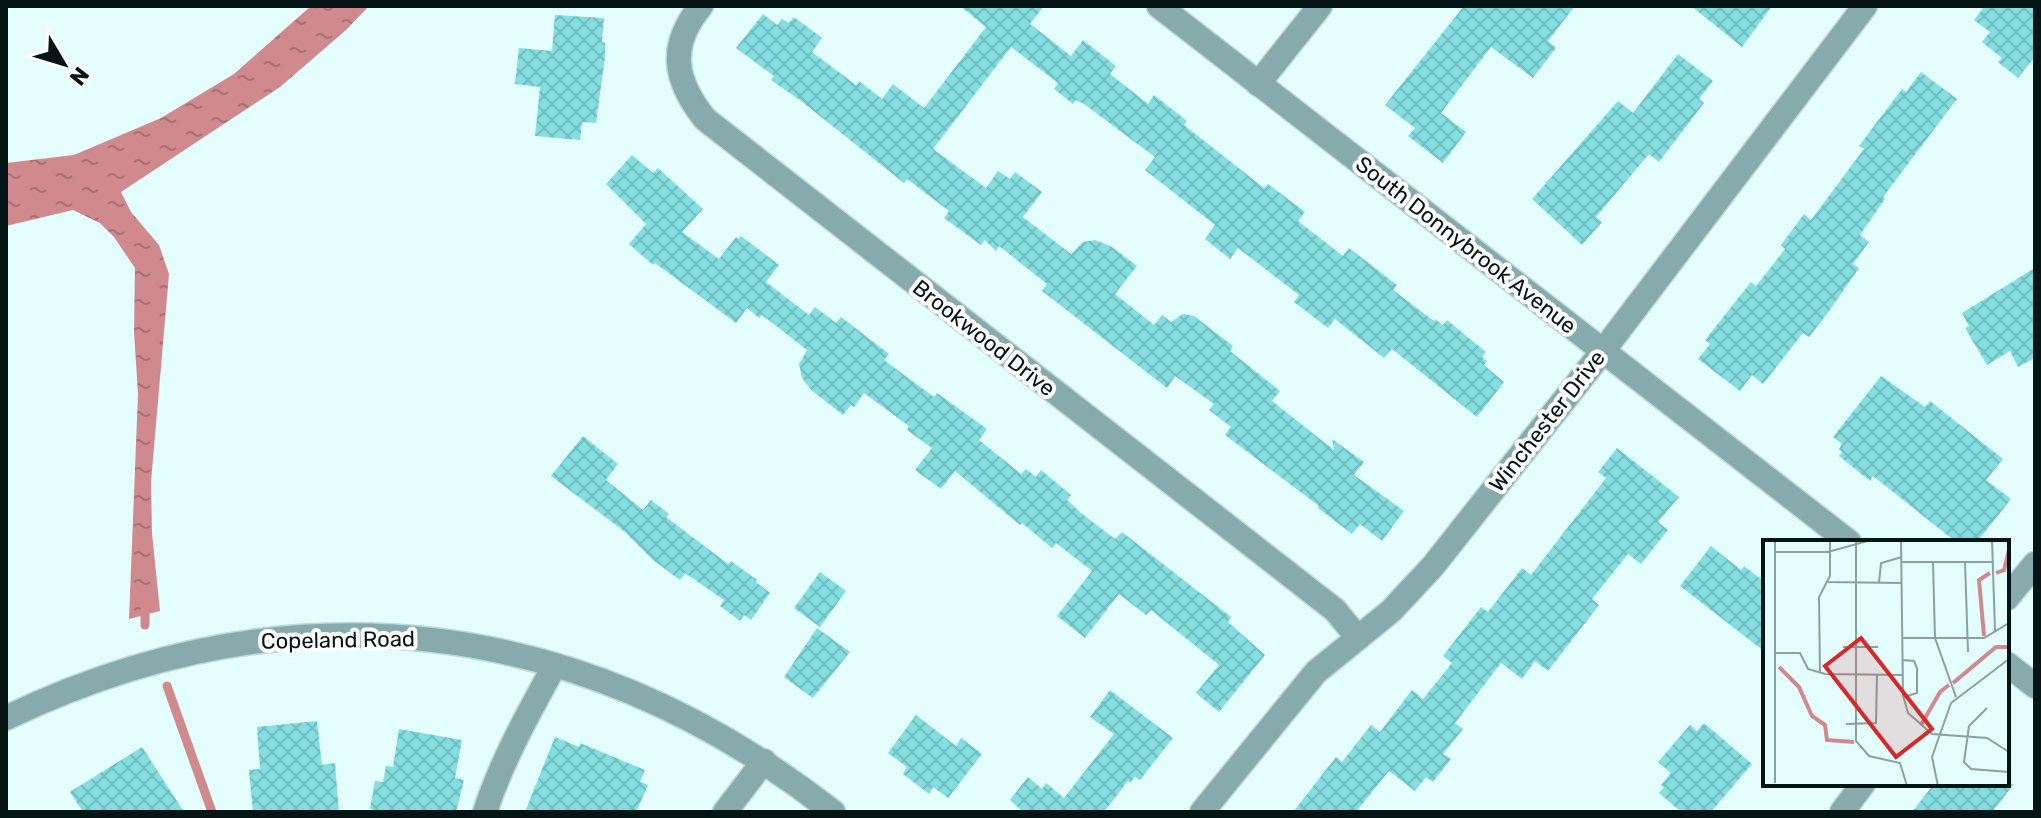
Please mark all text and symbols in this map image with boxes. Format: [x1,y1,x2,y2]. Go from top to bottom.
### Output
north arrow [24,24,104,104]
text: N [64,61,95,91]
street label: South Donnybrook Avenue [1350,150,1582,340]
street label: Brookwood Drive [907,274,1061,402]
street label: Winchester Drive [1483,345,1611,497]
inset map [1763,540,2009,786]
street label: Copeland Road [261,625,415,655]

